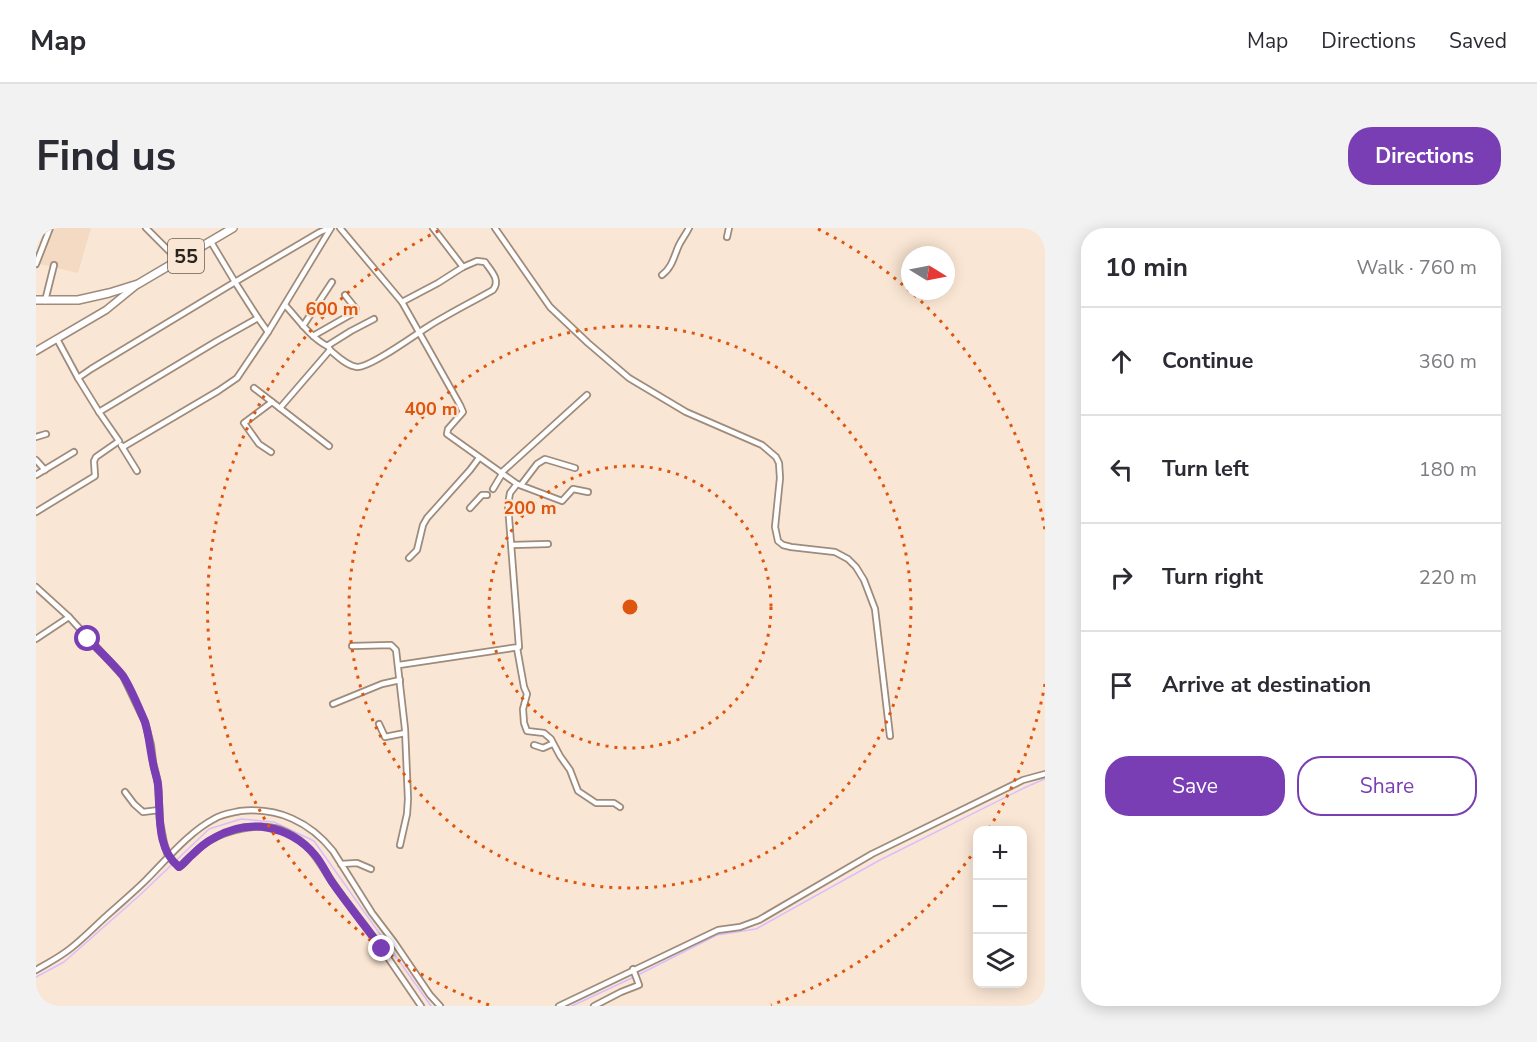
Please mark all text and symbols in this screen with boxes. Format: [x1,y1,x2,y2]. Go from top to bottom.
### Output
text: Map [30,22,86,60]
text: Map [1247,27,1288,55]
text: Directions [1321,27,1416,55]
text: Saved [1449,27,1507,55]
button: Directions [1348,127,1501,185]
text: Find us [36,128,176,185]
road number: 55 [168,239,204,273]
north arrow [901,246,955,300]
text: 10 min [1105,250,1188,285]
text: Walk · 760 m [1357,254,1477,281]
text: 600 m [305,297,359,321]
icon: ahead [1105,345,1138,378]
text: Continue [1162,346,1253,376]
text: 360 m [1419,348,1477,375]
text: 400 m [404,397,458,421]
icon: left [1105,453,1138,486]
text: Turn left [1162,454,1249,484]
text: 180 m [1419,456,1477,483]
text: 200 m [503,496,557,520]
icon: right [1105,561,1138,594]
text: Turn right [1162,562,1263,592]
text: 220 m [1419,564,1477,591]
centre of rings [620,597,640,617]
route start [74,625,100,651]
icon: arrive [1105,669,1138,702]
text: Arrive at destination [1162,670,1371,700]
button: Save [1105,756,1285,816]
button: Share [1297,756,1477,816]
map controls [973,826,1027,988]
button: + [973,826,1027,880]
button: − [973,880,1027,934]
button: layers [973,934,1027,988]
route end [368,935,394,961]

